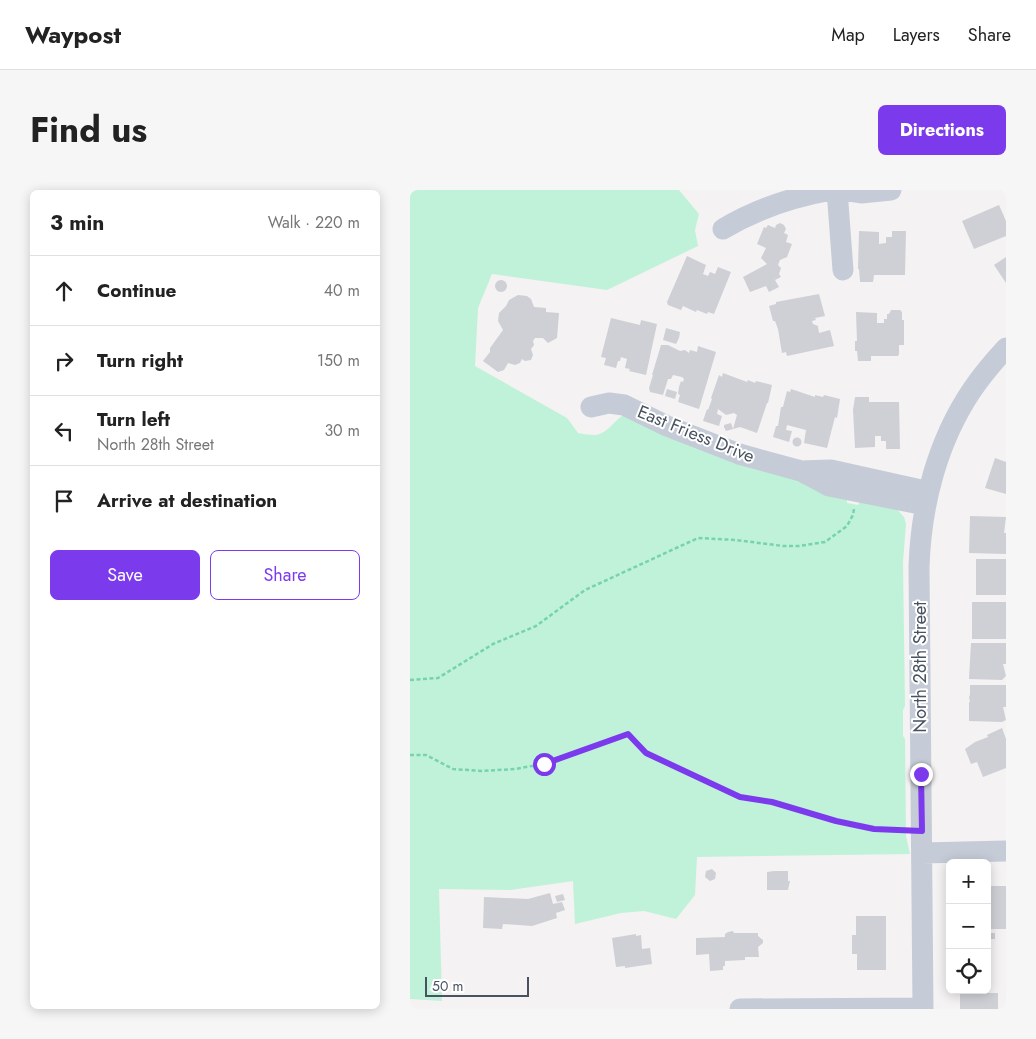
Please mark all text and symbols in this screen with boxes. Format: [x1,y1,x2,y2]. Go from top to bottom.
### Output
text: Waypost [25,17,121,52]
text: Map [831,22,865,48]
text: Layers [893,22,940,48]
text: Share [968,22,1011,48]
text: Find us [30,105,147,155]
button: Directions [878,105,1006,155]
text: 3 min [50,208,104,238]
text: Walk · 220 m [268,211,360,234]
icon: ahead [50,277,78,305]
text: Continue [97,277,176,304]
text: 40 m [324,279,360,302]
icon: right [50,347,78,375]
text: Turn right [97,347,183,374]
text: 150 m [317,349,360,372]
street label: East Friess Drive [634,399,758,469]
text: Turn left [97,406,170,433]
icon: left [50,417,78,445]
text: 30 m [324,419,360,442]
text: North 28th Street [97,433,214,456]
icon: arrive [50,487,78,515]
text: Arrive at destination [97,487,277,514]
button: Save [50,550,200,600]
button: Share [210,550,360,600]
street label: North 28th Street [907,601,933,733]
route start [533,753,556,776]
route end [910,763,933,786]
map controls [946,859,991,994]
button: + [946,859,991,904]
button: − [946,904,991,949]
button: locate [946,949,991,994]
scale bar [425,974,529,997]
text: 50 m [432,976,463,996]

